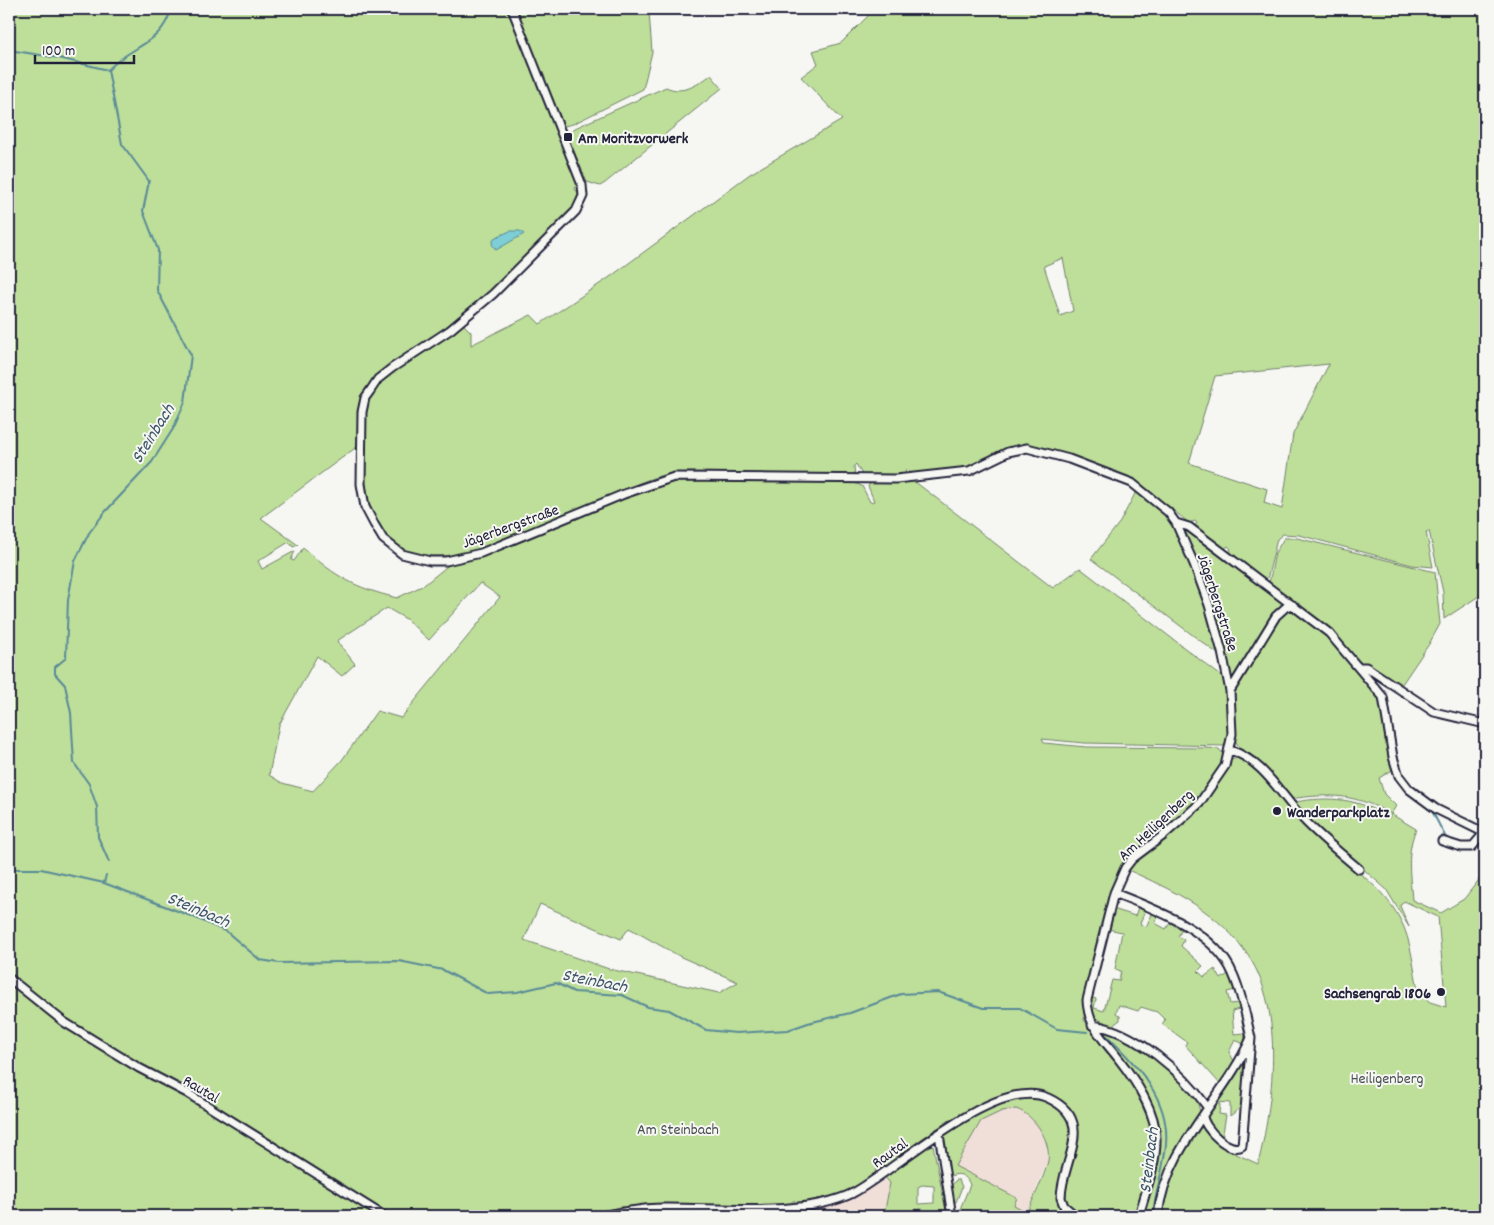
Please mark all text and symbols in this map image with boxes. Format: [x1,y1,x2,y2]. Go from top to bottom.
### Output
scale bar [35,32,134,64]
text: 100 m [42,41,75,63]
place label: Am Moritzvorwerk [578,128,689,151]
marker: Am Moritzvorwerk [562,131,574,143]
water label: Steinbach [126,399,183,469]
street label: Jägerbergstraße [459,499,562,556]
street label: Jägerbergstraße [1190,551,1243,655]
street label: Am Heiligenberg [1114,784,1200,867]
place label: Wanderparkplatz [1287,802,1391,825]
marker: Wanderparkplatz [1271,805,1283,817]
water label: Steinbach [163,887,234,936]
water label: Steinbach [560,964,630,1001]
place label: Sachsengrab 1806 [1324,983,1431,1006]
marker: Sachsengrab 1806 [1435,986,1447,998]
park label: Heiligenberg [1350,1068,1424,1091]
street label: Rautal [178,1070,224,1110]
park label: Am Steinbach [637,1119,719,1142]
water label: Steinbach [1134,1125,1167,1194]
street label: Rautal [868,1133,913,1175]

